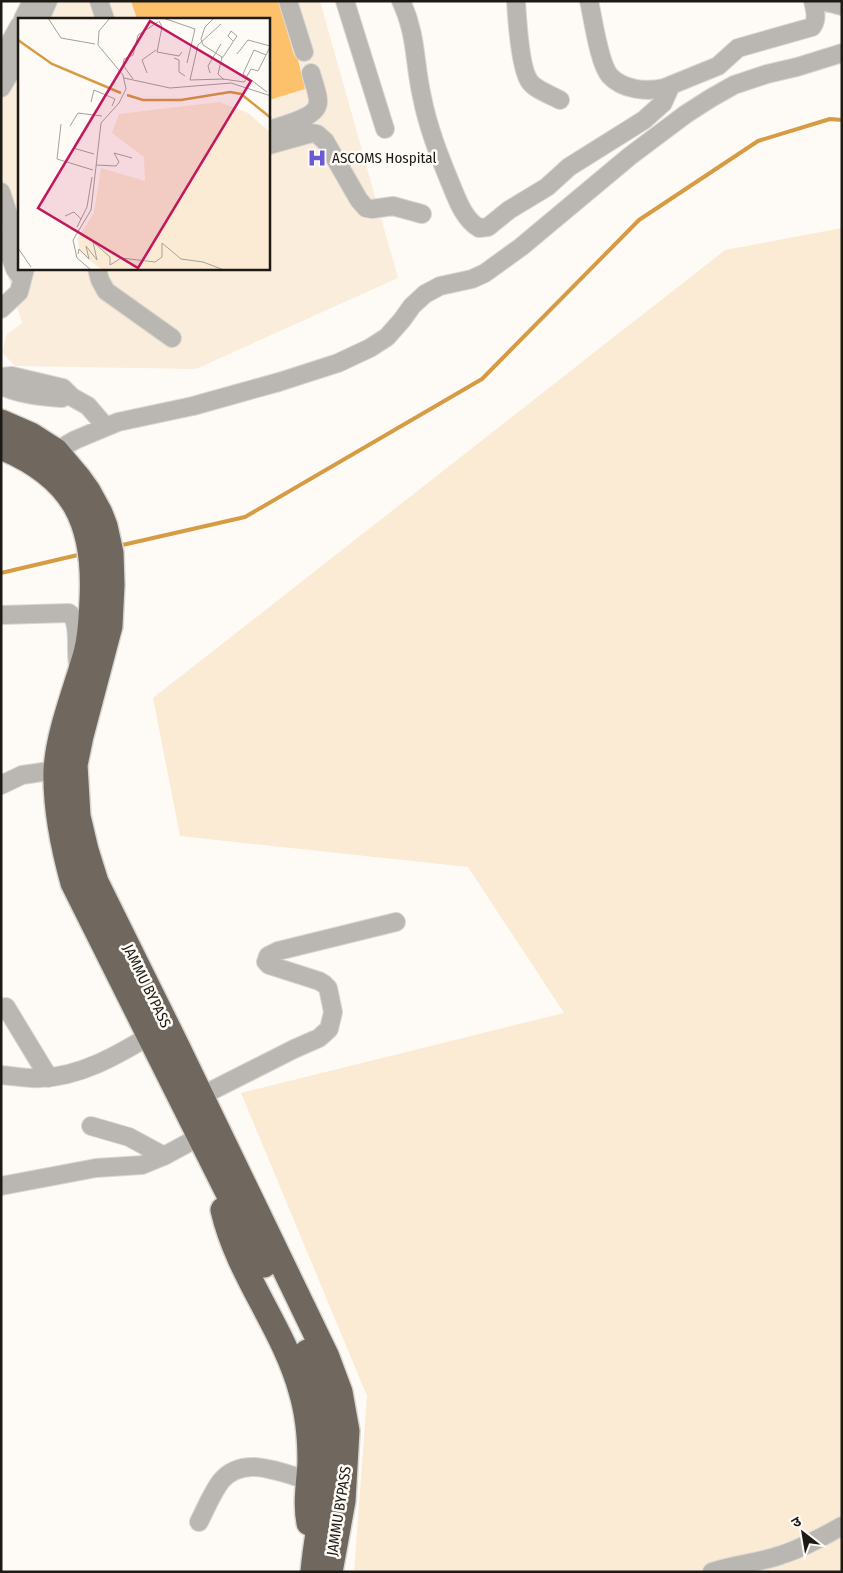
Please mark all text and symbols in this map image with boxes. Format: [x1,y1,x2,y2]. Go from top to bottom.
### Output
inset map [18,18,270,270]
hospital icon: ASCOMS Hospital [306,147,328,169]
place label: ASCOMS Hospital [332,149,437,167]
street label: JAMMU BYPASS [119,941,175,1031]
street label: JAMMU BYPASS [323,1465,355,1557]
north arrow [778,1508,828,1558]
text: उ [789,1512,805,1532]

